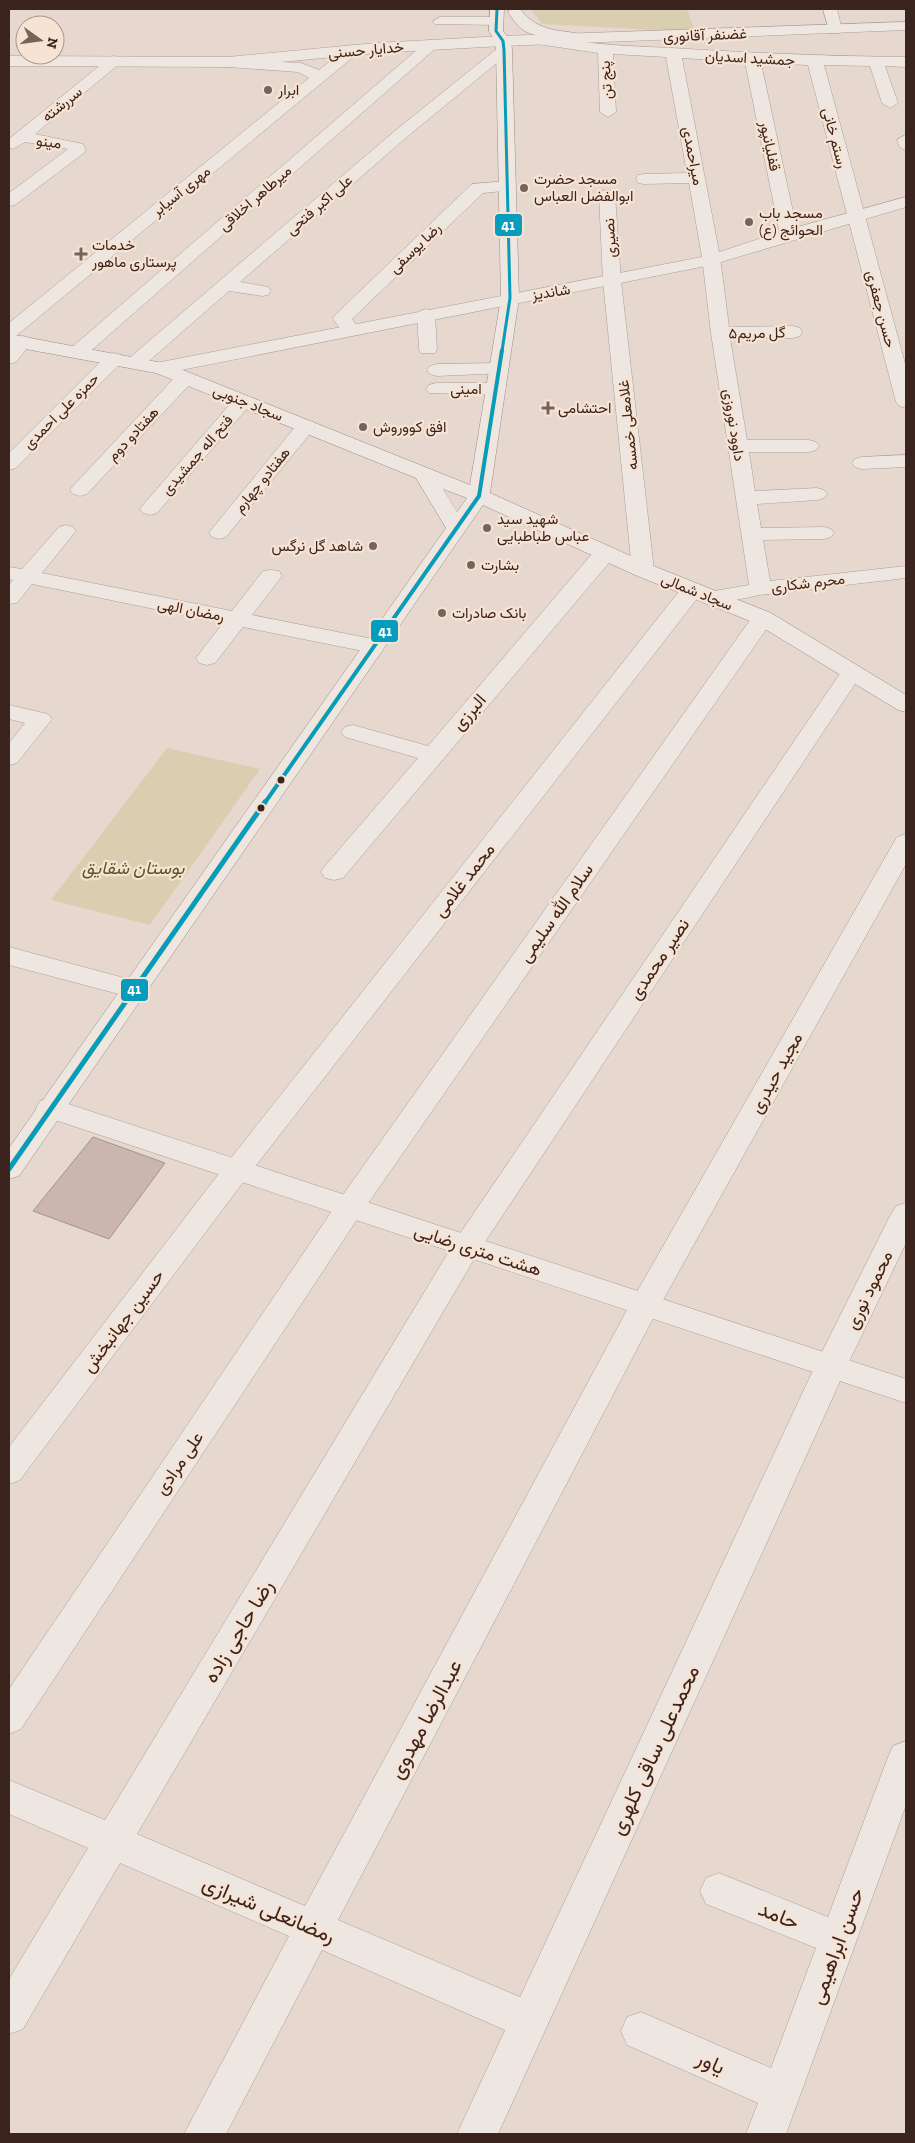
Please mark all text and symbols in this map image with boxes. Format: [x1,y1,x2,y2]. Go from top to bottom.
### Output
north arrow [15,15,65,65]
street label: غضنفر آقانوری [663,25,747,46]
text: N [43,36,62,51]
street label: خدایار حسنی [327,38,405,63]
street label: جمشید اسدیان [705,47,795,69]
street label: پنج تن [596,60,618,100]
place label: ابرار [277,81,299,99]
street label: سررشته [38,82,86,126]
marker: ابرار [262,84,274,96]
street label: رستم خانی [817,106,852,171]
street label: قفلیانپور [755,118,784,173]
street label: میراحمدی [678,125,708,187]
street label: مینو [35,131,63,153]
street label: میرطاهر اخلاقی [215,161,296,235]
street label: مهری آسیابر [147,162,215,221]
place label: مسجد حضرت ابوالفضل العباس [534,170,633,206]
street label: علی اکبر فتحی [282,171,357,240]
marker: مسجد حضرت ابوالفضل العباس [518,182,530,194]
place label: مسجد باب الحوائج (ع) [759,204,823,241]
line badge: 41 [494,213,523,237]
marker: مسجد باب الحوائج (ع) [743,216,755,228]
text: 41 [501,217,515,234]
street label: نصیری [600,218,621,258]
street label: رضا یوسفی [385,219,445,278]
place label: خدمات پرستاری ماهور [91,236,177,272]
marker: خدمات پرستاری ماهور [74,247,88,261]
street label: حسن جعفری [861,268,900,350]
street label: شاندیز [529,280,572,304]
street label: گل مریم۵ [728,323,786,343]
street label: حمزه علی احمدی [19,369,103,453]
street label: غلامعلی خمسه [614,379,643,471]
street label: امینی [450,380,482,399]
street label: سجاد جنوبی [210,381,286,426]
street label: داوود نوروزی [718,388,749,463]
place label: احتشامی [558,399,612,418]
marker: احتشامی [542,402,554,414]
street label: هفتادو دوم [103,403,163,466]
street label: فتح اله جمشیدی [157,411,238,500]
place label: افق کووروش [373,418,446,437]
marker: افق کووروش [357,421,369,433]
street label: هفتادو چهارم [230,444,295,517]
place label: شهید سید عباس طباطبایی [497,510,590,546]
marker: شهید سید عباس طباطبایی [481,522,493,534]
place label: شاهد گل نرگس [271,537,363,556]
marker: شاهد گل نرگس [367,540,379,552]
place label: بشارت [481,556,519,574]
marker: بشارت [465,559,477,571]
street label: سجاد شمالی [658,570,735,615]
street label: محرم شکاری [770,570,846,597]
street label: رمضان الهی [156,595,226,626]
place label: بانک صادرات [452,604,527,622]
marker: بانک صادرات [436,607,448,619]
line badge: 41 [370,619,399,643]
text: 41 [378,623,392,640]
street label: البرزی [447,689,491,735]
unlabelled marker [276,775,286,785]
unlabelled marker [256,803,266,813]
street label: محمد غلامی [428,839,500,921]
park label: بوستان شقایق [82,857,185,879]
street label: سلام الله سلیمی [514,859,599,967]
street label: نصیر محمدی [624,914,694,1004]
line badge: 41 [120,978,149,1002]
text: 41 [127,981,141,998]
street label: مجید حیدری [745,1029,807,1117]
street label: هشت متری رضایی [412,1219,544,1281]
street label: محمود نوری [841,1247,897,1333]
street label: حسین جهانبخش [77,1265,169,1377]
street label: علی مرادی [150,1427,208,1499]
street label: رضا حاجی زاده [197,1575,279,1688]
street label: عبدالرضا مهدوی [383,1655,468,1783]
street label: محمدعلی ساقی کلهری [604,1661,705,1839]
street label: رمضانعلی شیرازی [198,1870,339,1949]
street label: حسن ابراهیمی [803,1884,870,2008]
street label: حامد [755,1896,803,1934]
street label: یاور [692,2044,729,2080]

